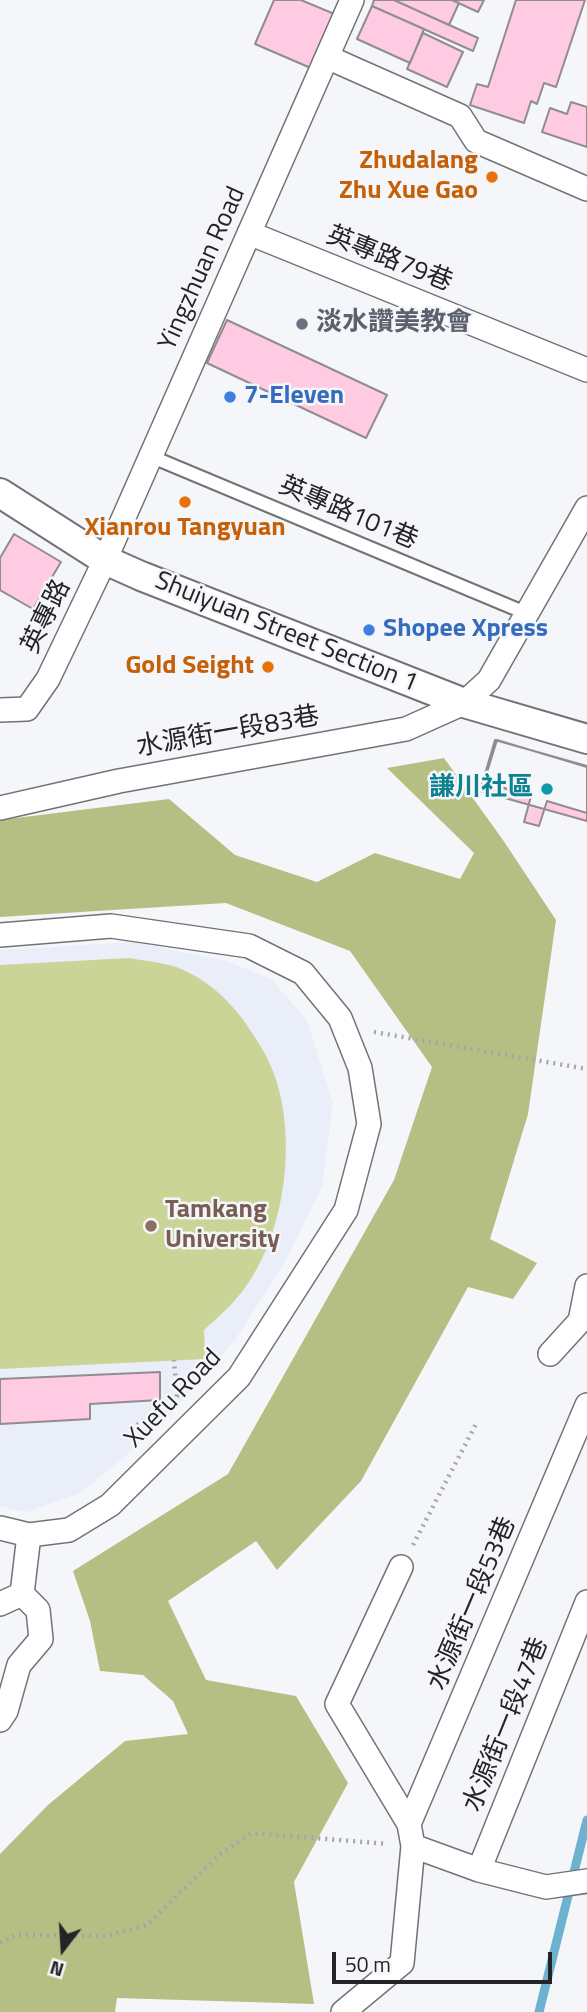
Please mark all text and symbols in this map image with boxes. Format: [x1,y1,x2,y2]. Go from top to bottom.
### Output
place label: Zhudalang Zhu Xue Gao [339,146,478,208]
marker: Zhudalang Zhu Xue Gao [484,169,500,185]
street label: Yingzhuan Road [153,182,253,356]
street label: 英專路79巷 [321,221,457,299]
place label: 淡水讚美教會 [316,308,472,340]
marker: 淡水讚美教會 [294,316,310,332]
place label: 7-Eleven [244,381,344,413]
marker: 7-Eleven [222,389,238,405]
street label: 英專路101巷 [274,471,422,557]
marker: Xianrou Tangyuan [177,494,193,510]
place label: Xianrou Tangyuan [84,513,286,545]
street label: Shuiyuan Street Section 1 [150,566,422,700]
street label: 英專路 [16,575,78,659]
place label: Shopee Xpress [383,614,548,646]
marker: Shopee Xpress [361,622,377,638]
place label: Gold Seight [125,651,254,683]
marker: Gold Seight [260,659,276,675]
street label: 水源街一段83巷 [134,702,322,764]
place label: 謙川社區 [429,773,533,805]
marker: 謙川社區 [539,781,555,797]
place label: Tamkang University [165,1195,280,1256]
marker: Tamkang University [143,1218,159,1234]
street label: Xuefu Road [119,1343,229,1455]
street label: 水源街一段53巷 [422,1513,524,1695]
street label: 水源街一段47巷 [458,1633,556,1817]
north arrow [28,1914,98,1984]
scale bar [335,1938,556,1982]
text: 50 m [345,1948,391,1980]
text: N [46,1954,67,1985]

